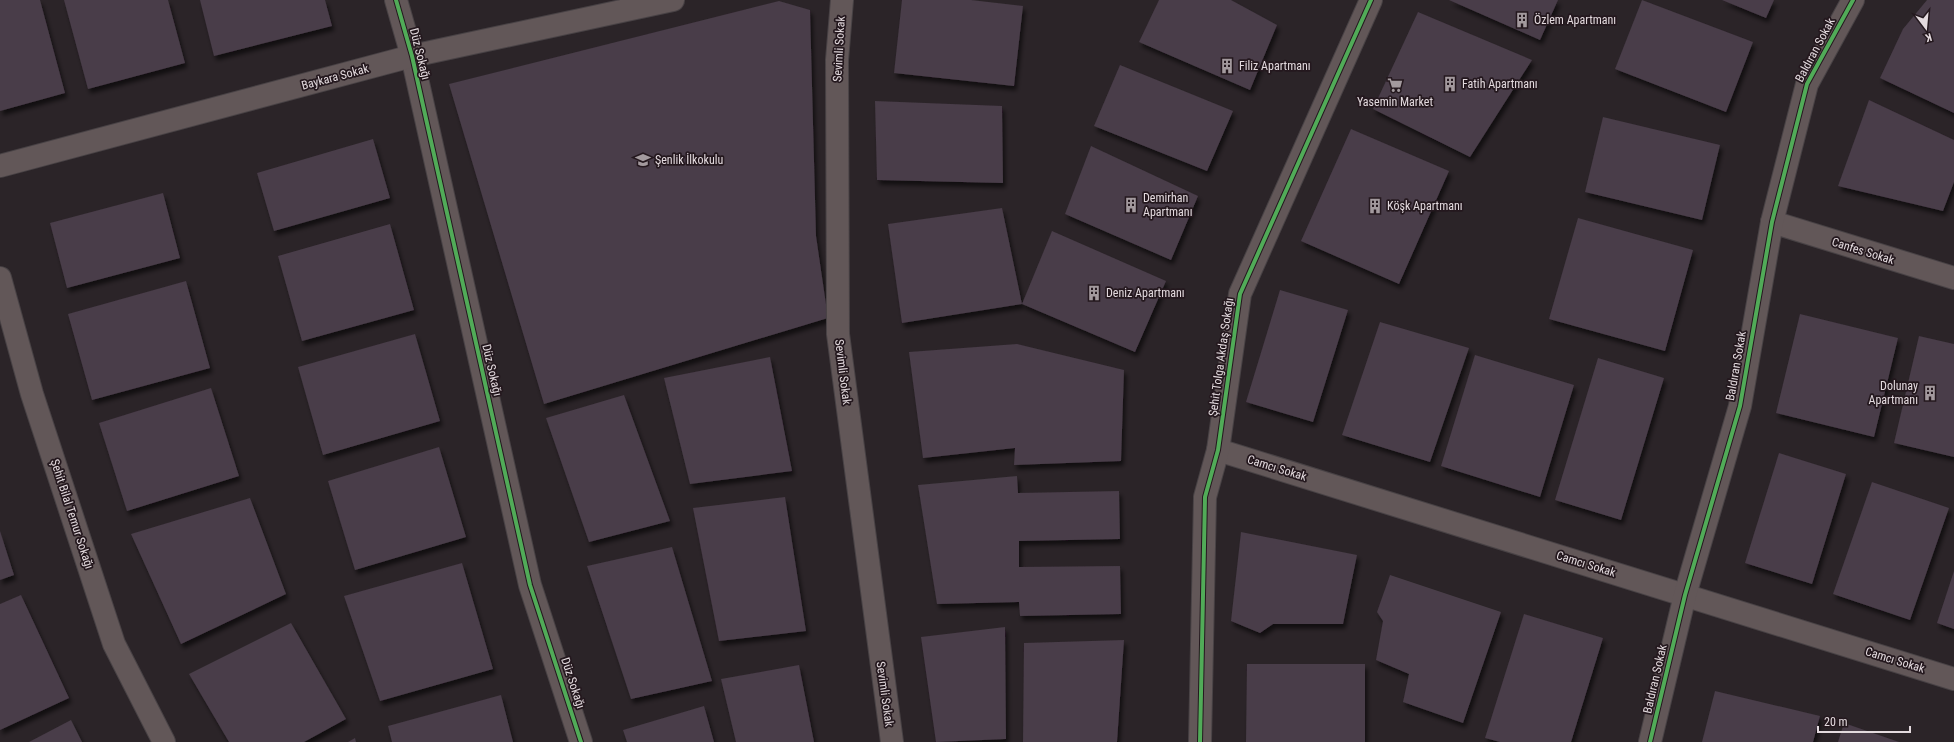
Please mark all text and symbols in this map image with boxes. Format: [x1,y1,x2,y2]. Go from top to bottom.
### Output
north arrow [1906,8,1946,48]
building icon: Özlem Apartmanı [1513,11,1531,29]
place label: Özlem Apartmanı [1534,12,1616,27]
street label: Sevimli Sokak [830,15,848,82]
street label: Baldıran Sokak [1792,15,1838,84]
street label: Düz Sokağı [407,27,433,81]
text: K [1923,30,1933,44]
building icon: Filiz Apartmanı [1218,57,1236,75]
place label: Filiz Apartmanı [1239,59,1311,73]
street label: Baykara Sokak [300,61,371,93]
building icon: Fatih Apartmanı [1441,75,1459,93]
supermarket icon: Yasemin Market [1386,76,1404,94]
place label: Fatih Apartmanı [1462,77,1538,91]
place label: Yasemin Market [1357,95,1433,109]
school or university icon: Şenlik İlkokulu [634,151,652,169]
place label: Şenlik İlkokulu [655,152,723,167]
place label: Demirhan Apartmanı [1143,191,1193,219]
building icon: Demirhan Apartmanı [1122,196,1140,214]
building icon: Köşk Apartmanı [1366,197,1384,215]
place label: Köşk Apartmanı [1387,199,1463,213]
street label: Canfes Sokak [1830,235,1897,267]
building icon: Deniz Apartmanı [1085,284,1103,302]
place label: Deniz Apartmanı [1106,286,1185,300]
street label: Şehit Tolga Akdaş Sokağı [1206,297,1236,417]
street label: Baldıran Sokak [1723,330,1749,402]
street label: Sevimli Sokak [832,339,854,406]
street label: Düz Sokağı [479,343,505,397]
place label: Dolunay Apartmanı [1868,379,1918,407]
building icon: Dolunay Apartmanı [1921,384,1939,402]
street label: Camcı Sokak [1246,452,1309,484]
street label: Şehit Bilal Temur Sokağı [48,457,96,571]
street label: Camcı Sokak [1555,548,1618,580]
street label: Baldıran Sokak [1640,643,1670,715]
street label: Camcı Sokak [1864,644,1927,676]
street label: Düz Sokağı [558,656,588,710]
street label: Sevimli Sokak [873,660,897,728]
scale bar [1818,708,1910,734]
text: 20 m [1824,715,1848,729]

